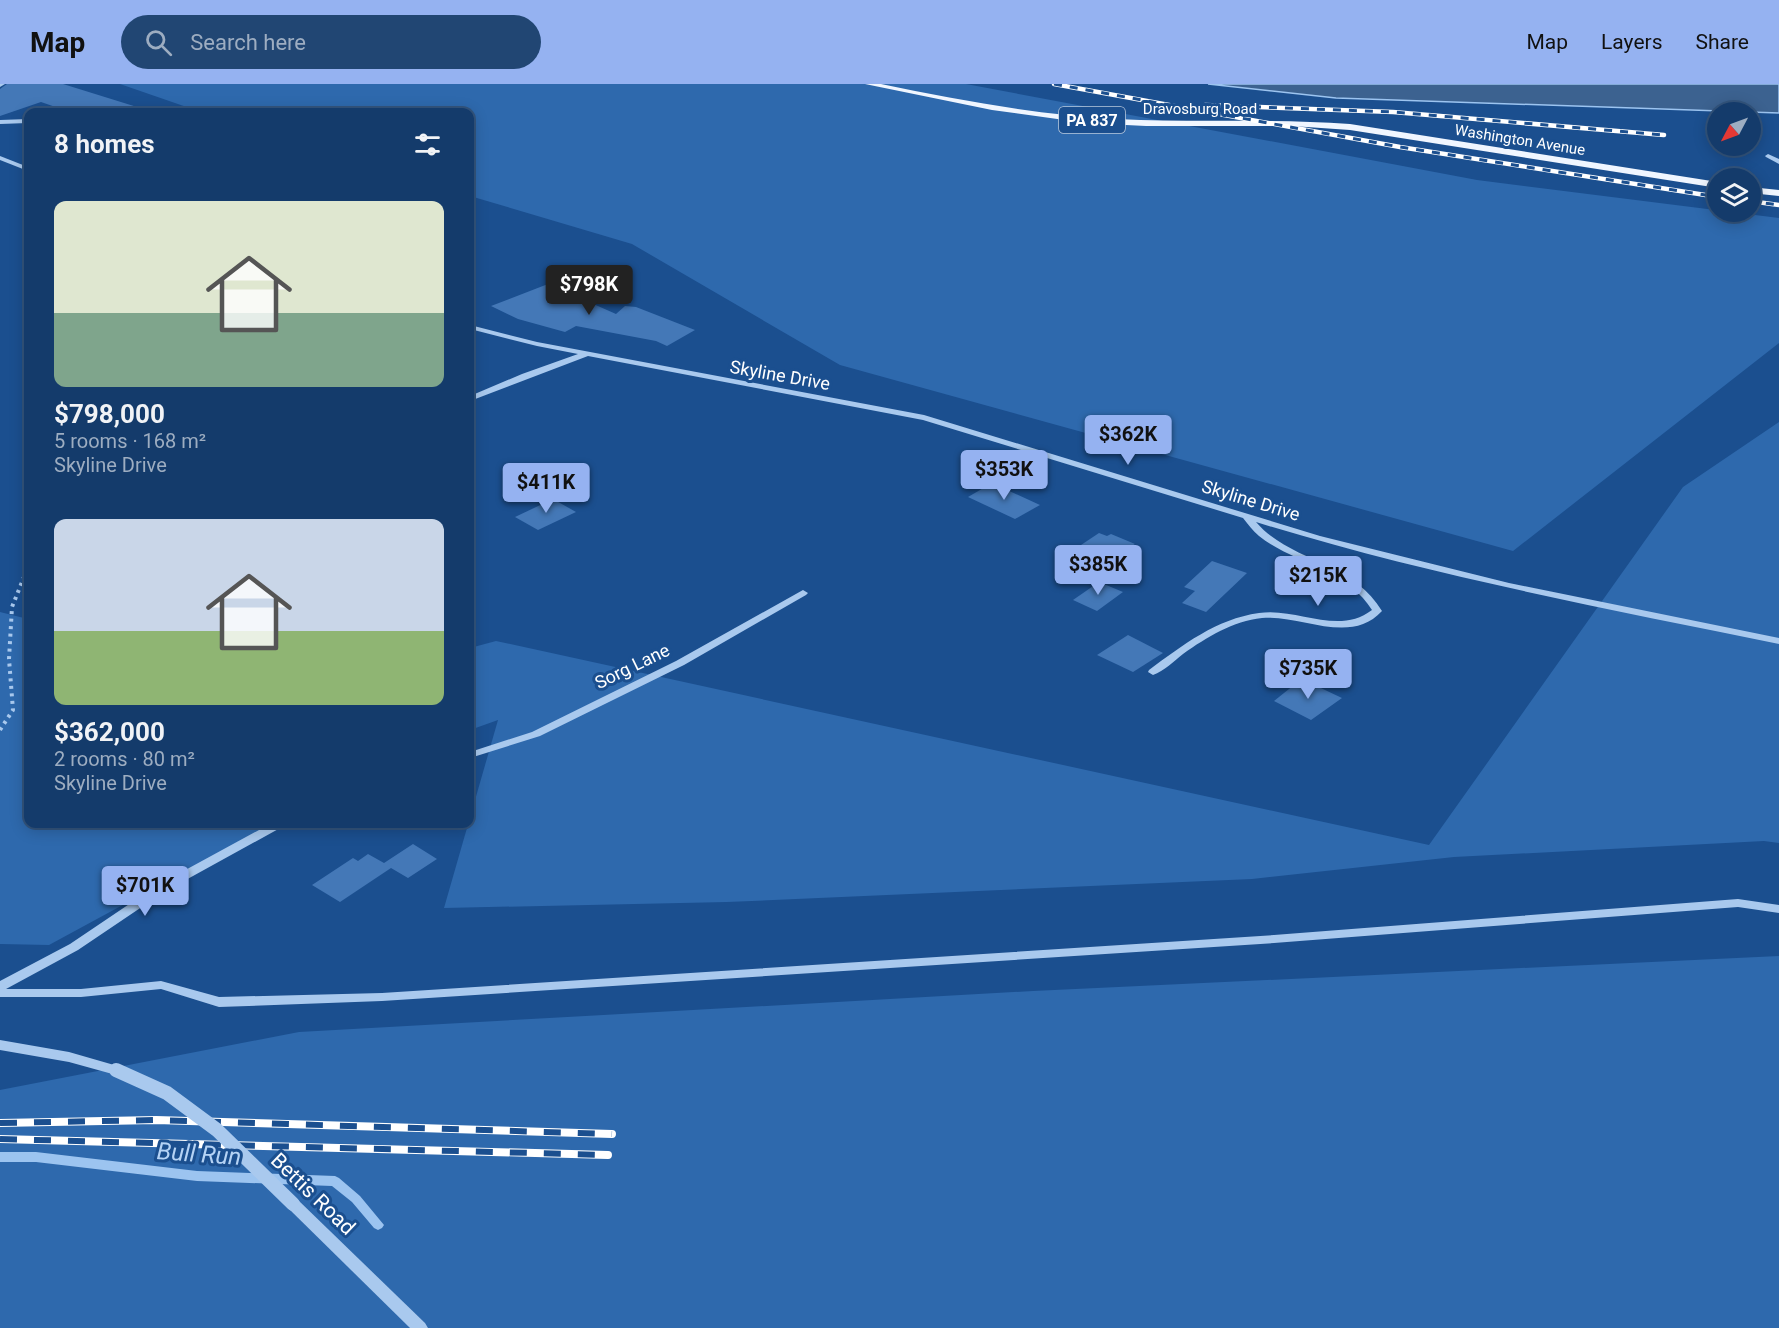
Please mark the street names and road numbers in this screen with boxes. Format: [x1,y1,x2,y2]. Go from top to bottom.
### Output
street label: Dravosburg Road [1143,100,1257,118]
road number: PA 837 [1059,107,1125,133]
street label: Washington Avenue [1453,121,1587,159]
street label: Skyline Drive [728,356,832,394]
street label: Skyline Drive [1199,475,1303,525]
street label: Sorg Lane [591,639,673,693]
street label: Bettis Road [266,1148,360,1240]

